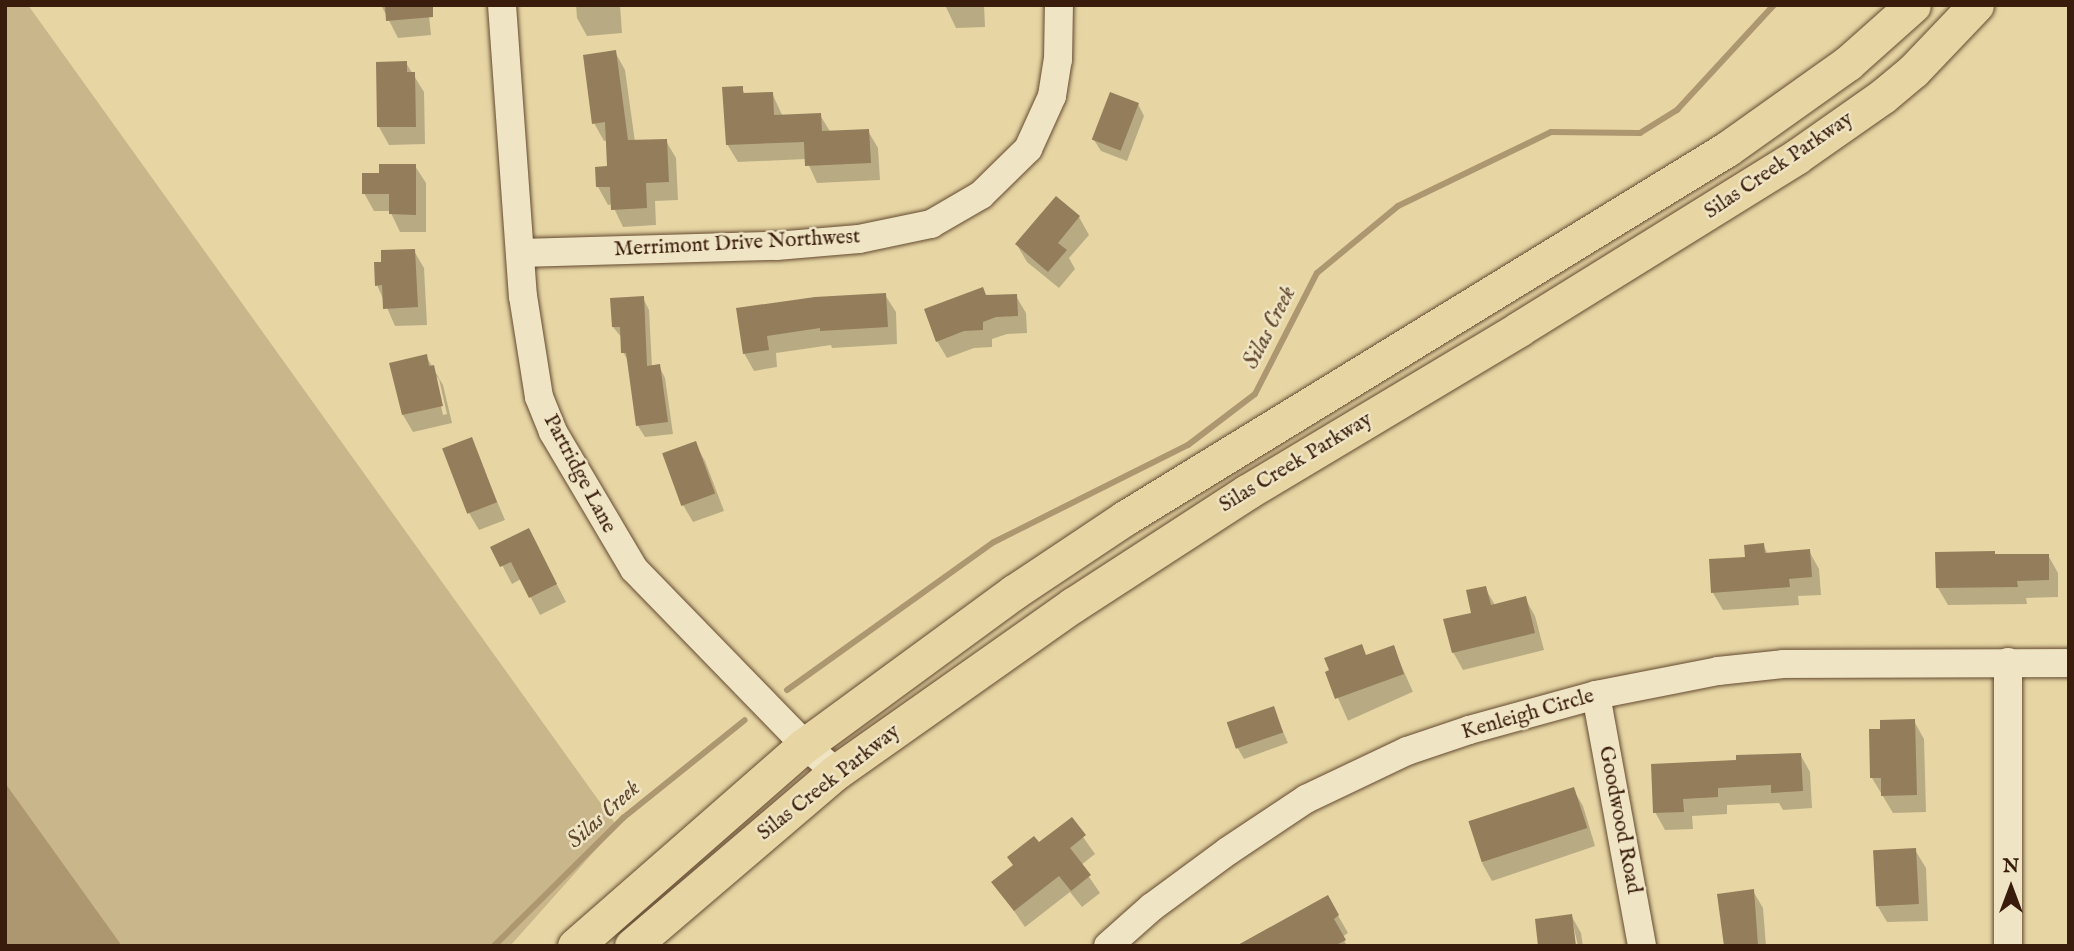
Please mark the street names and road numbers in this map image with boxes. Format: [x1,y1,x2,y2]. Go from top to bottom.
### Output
street label: Silas Creek Parkway [1700,107,1858,225]
street label: Merrimont Drive Northwest [613,225,861,263]
street label: Silas Creek Parkway [1215,407,1377,519]
street label: Partridge Lane [537,410,621,538]
street label: Kenleigh Circle [1459,684,1597,746]
street label: Silas Creek Parkway [753,720,905,846]
street label: Goodwood Road [1592,744,1646,896]

